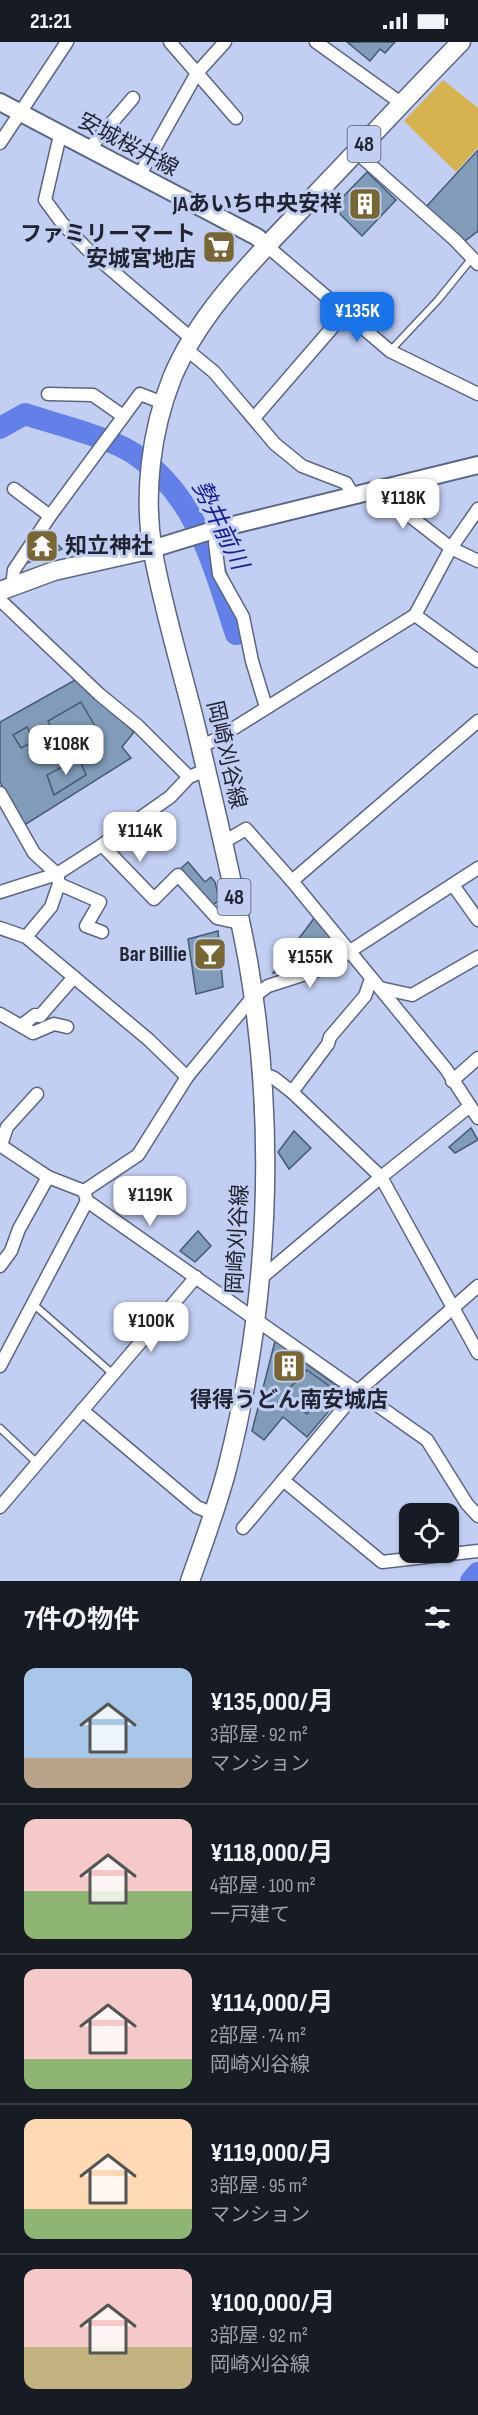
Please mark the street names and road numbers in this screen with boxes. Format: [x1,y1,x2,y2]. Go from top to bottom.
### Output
street label: 安城桜井線 [73,107,183,183]
road number: 48 [348,126,380,162]
street label: 岡崎刈谷線 [200,698,252,812]
road number: 48 [218,879,250,915]
street label: 岡崎刈谷線 [222,1183,254,1295]

